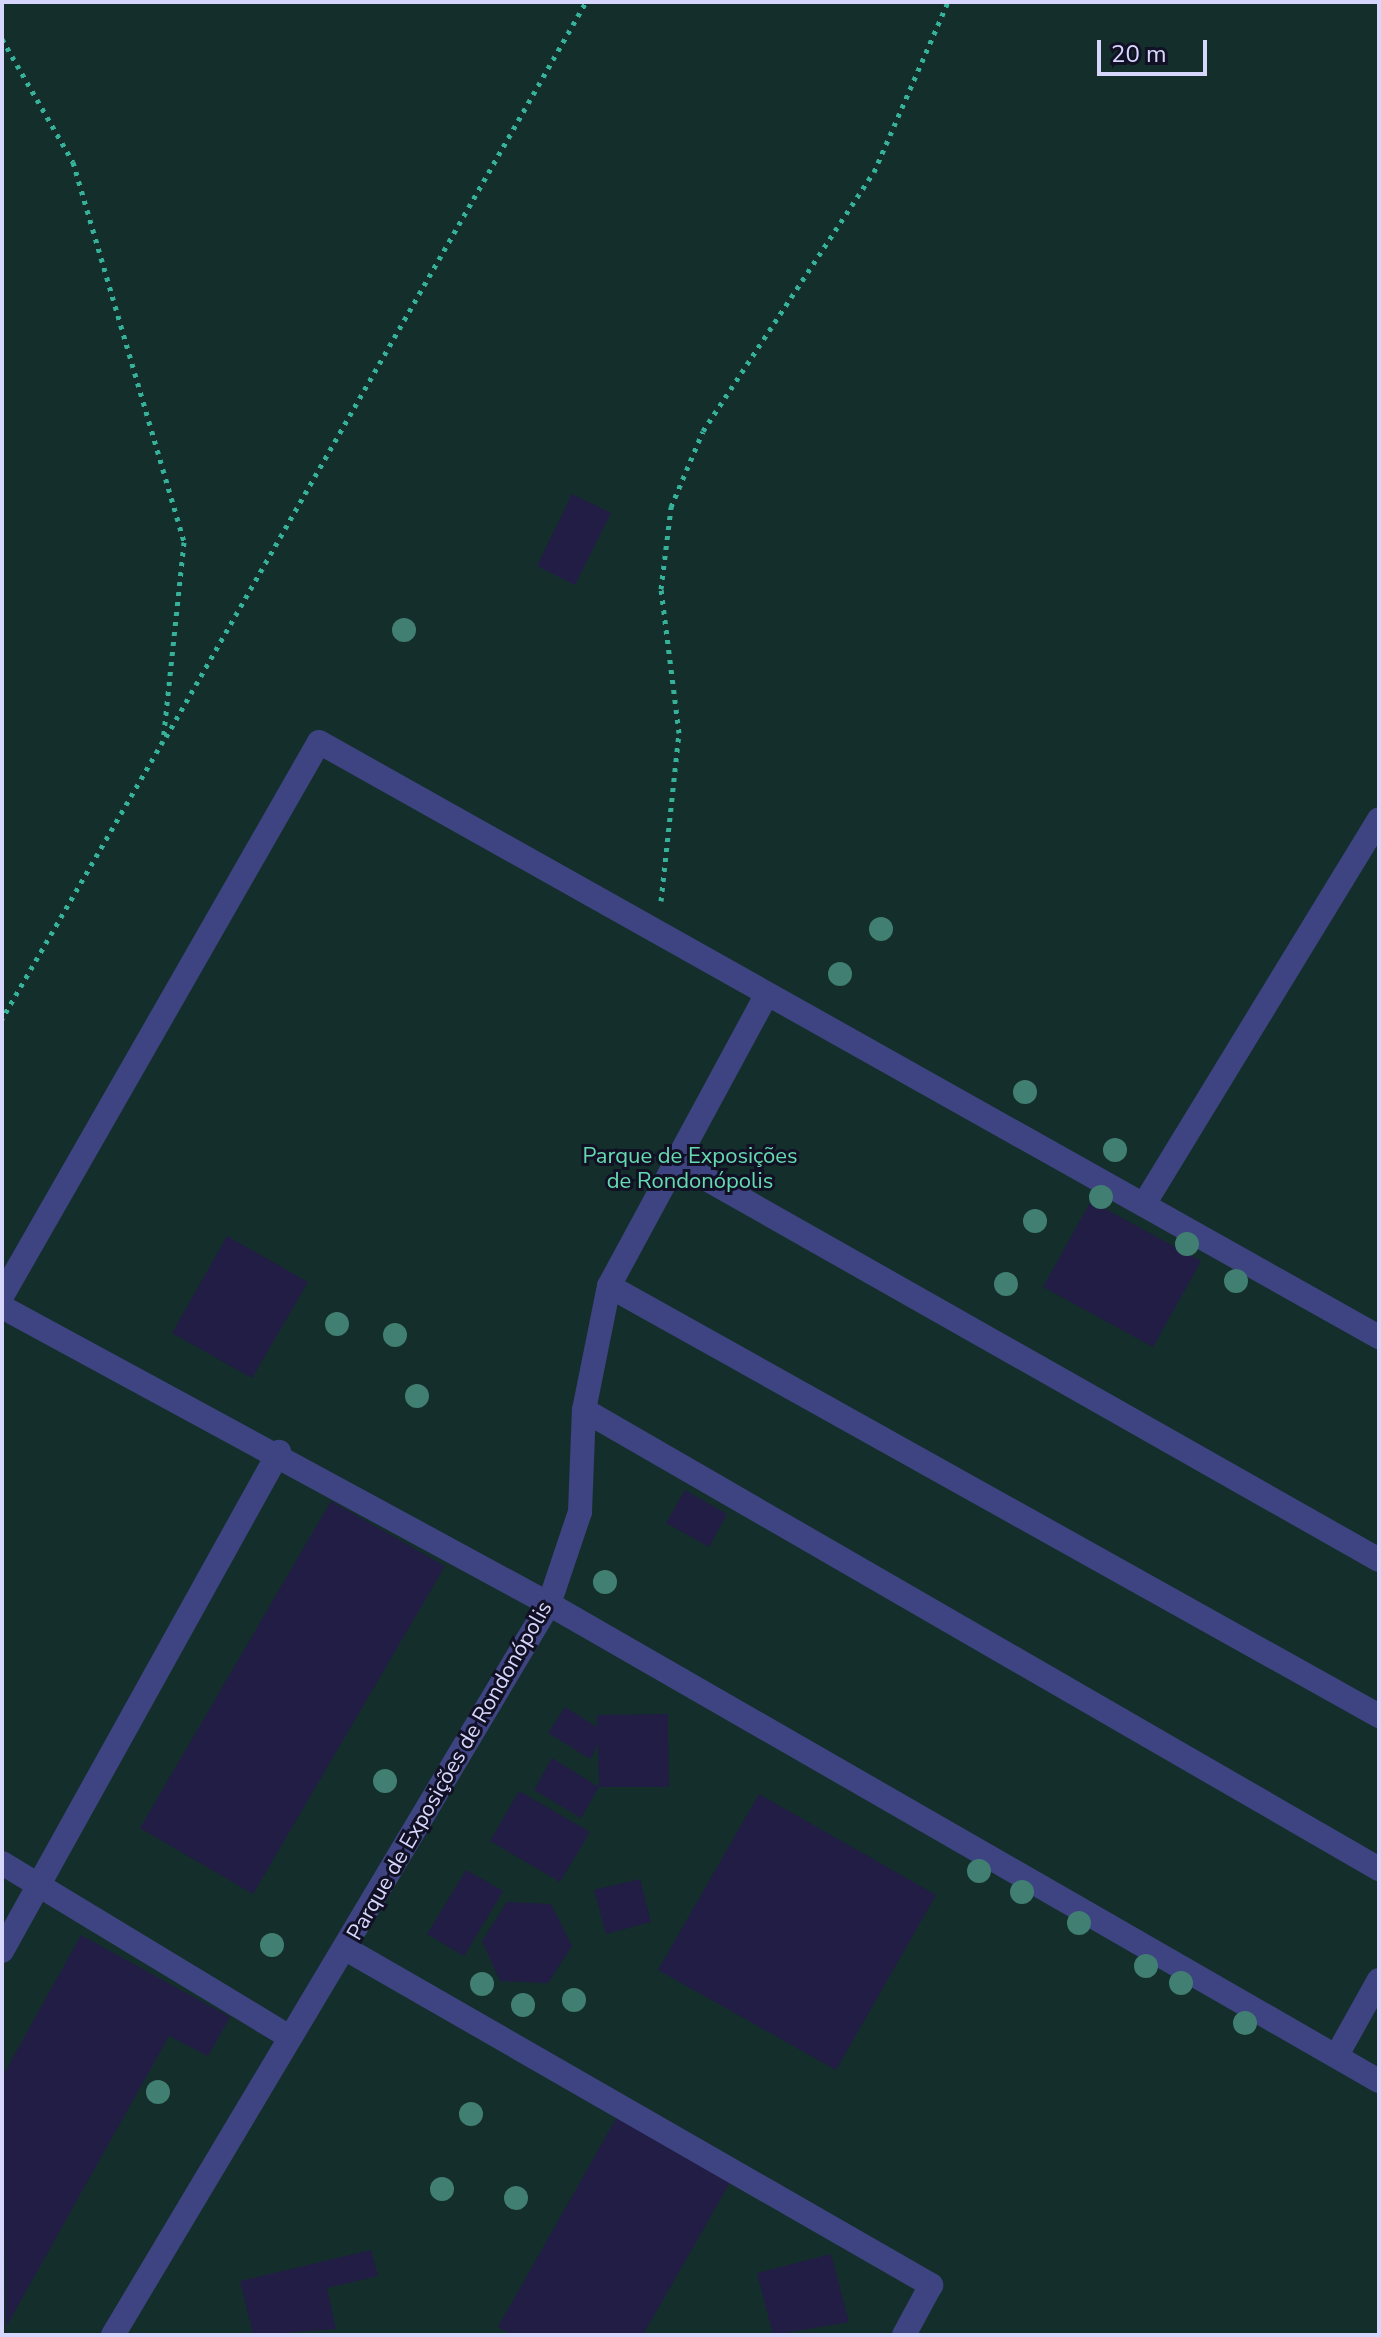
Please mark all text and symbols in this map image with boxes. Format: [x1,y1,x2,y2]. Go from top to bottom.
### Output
scale bar [1101,24,1211,74]
text: 20 m [1111,38,1167,70]
park label: Parque de Exposições de Rondonópolis [582,1143,798,1194]
street label: Parque de Exposições de Rondonópolis [342,1597,558,1945]

